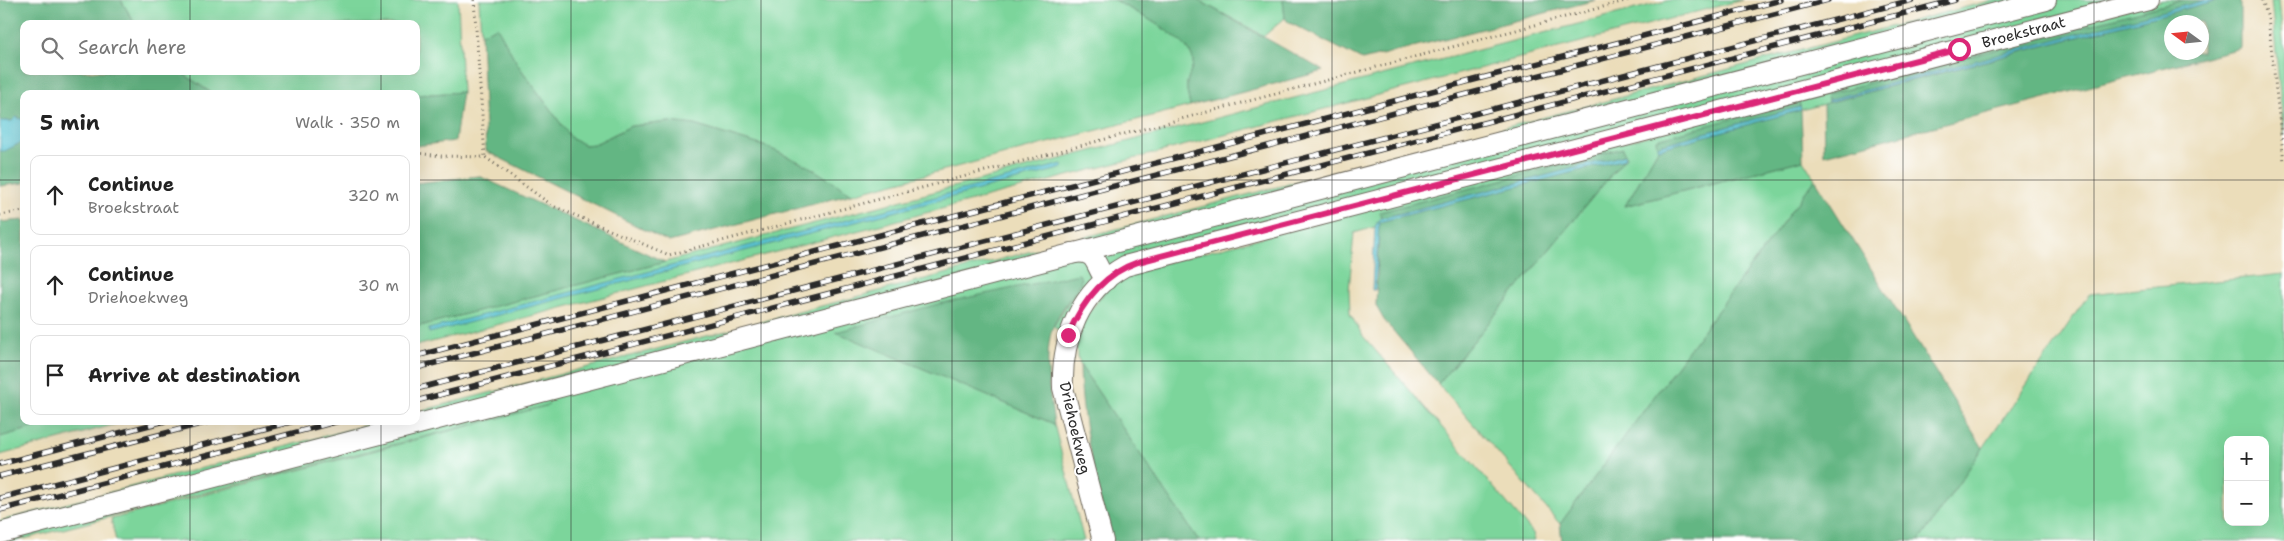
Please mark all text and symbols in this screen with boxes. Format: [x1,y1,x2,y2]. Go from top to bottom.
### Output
street label: Broekstraat [1980,12,2068,53]
north arrow [2164,15,2209,60]
search box [20,20,420,75]
icon: search [38,34,66,62]
text: Search here [78,35,187,60]
route start [1948,38,1971,61]
text: 5 min [40,109,100,137]
text: Walk · 350 m [295,112,400,133]
text: Continue [88,172,174,197]
icon: ahead [41,181,69,209]
text: 320 m [348,185,399,206]
text: Broekstraat [88,197,179,218]
text: Continue [88,262,174,287]
icon: ahead [41,271,69,299]
text: 30 m [358,275,399,296]
text: Driehoekweg [88,287,188,308]
route end [1057,324,1080,347]
icon: arrive [41,361,69,389]
text: Arrive at destination [88,363,300,388]
street label: Driehoekweg [1055,380,1095,476]
map controls [2224,436,2269,526]
button: + [2224,436,2269,481]
button: − [2224,481,2269,526]

